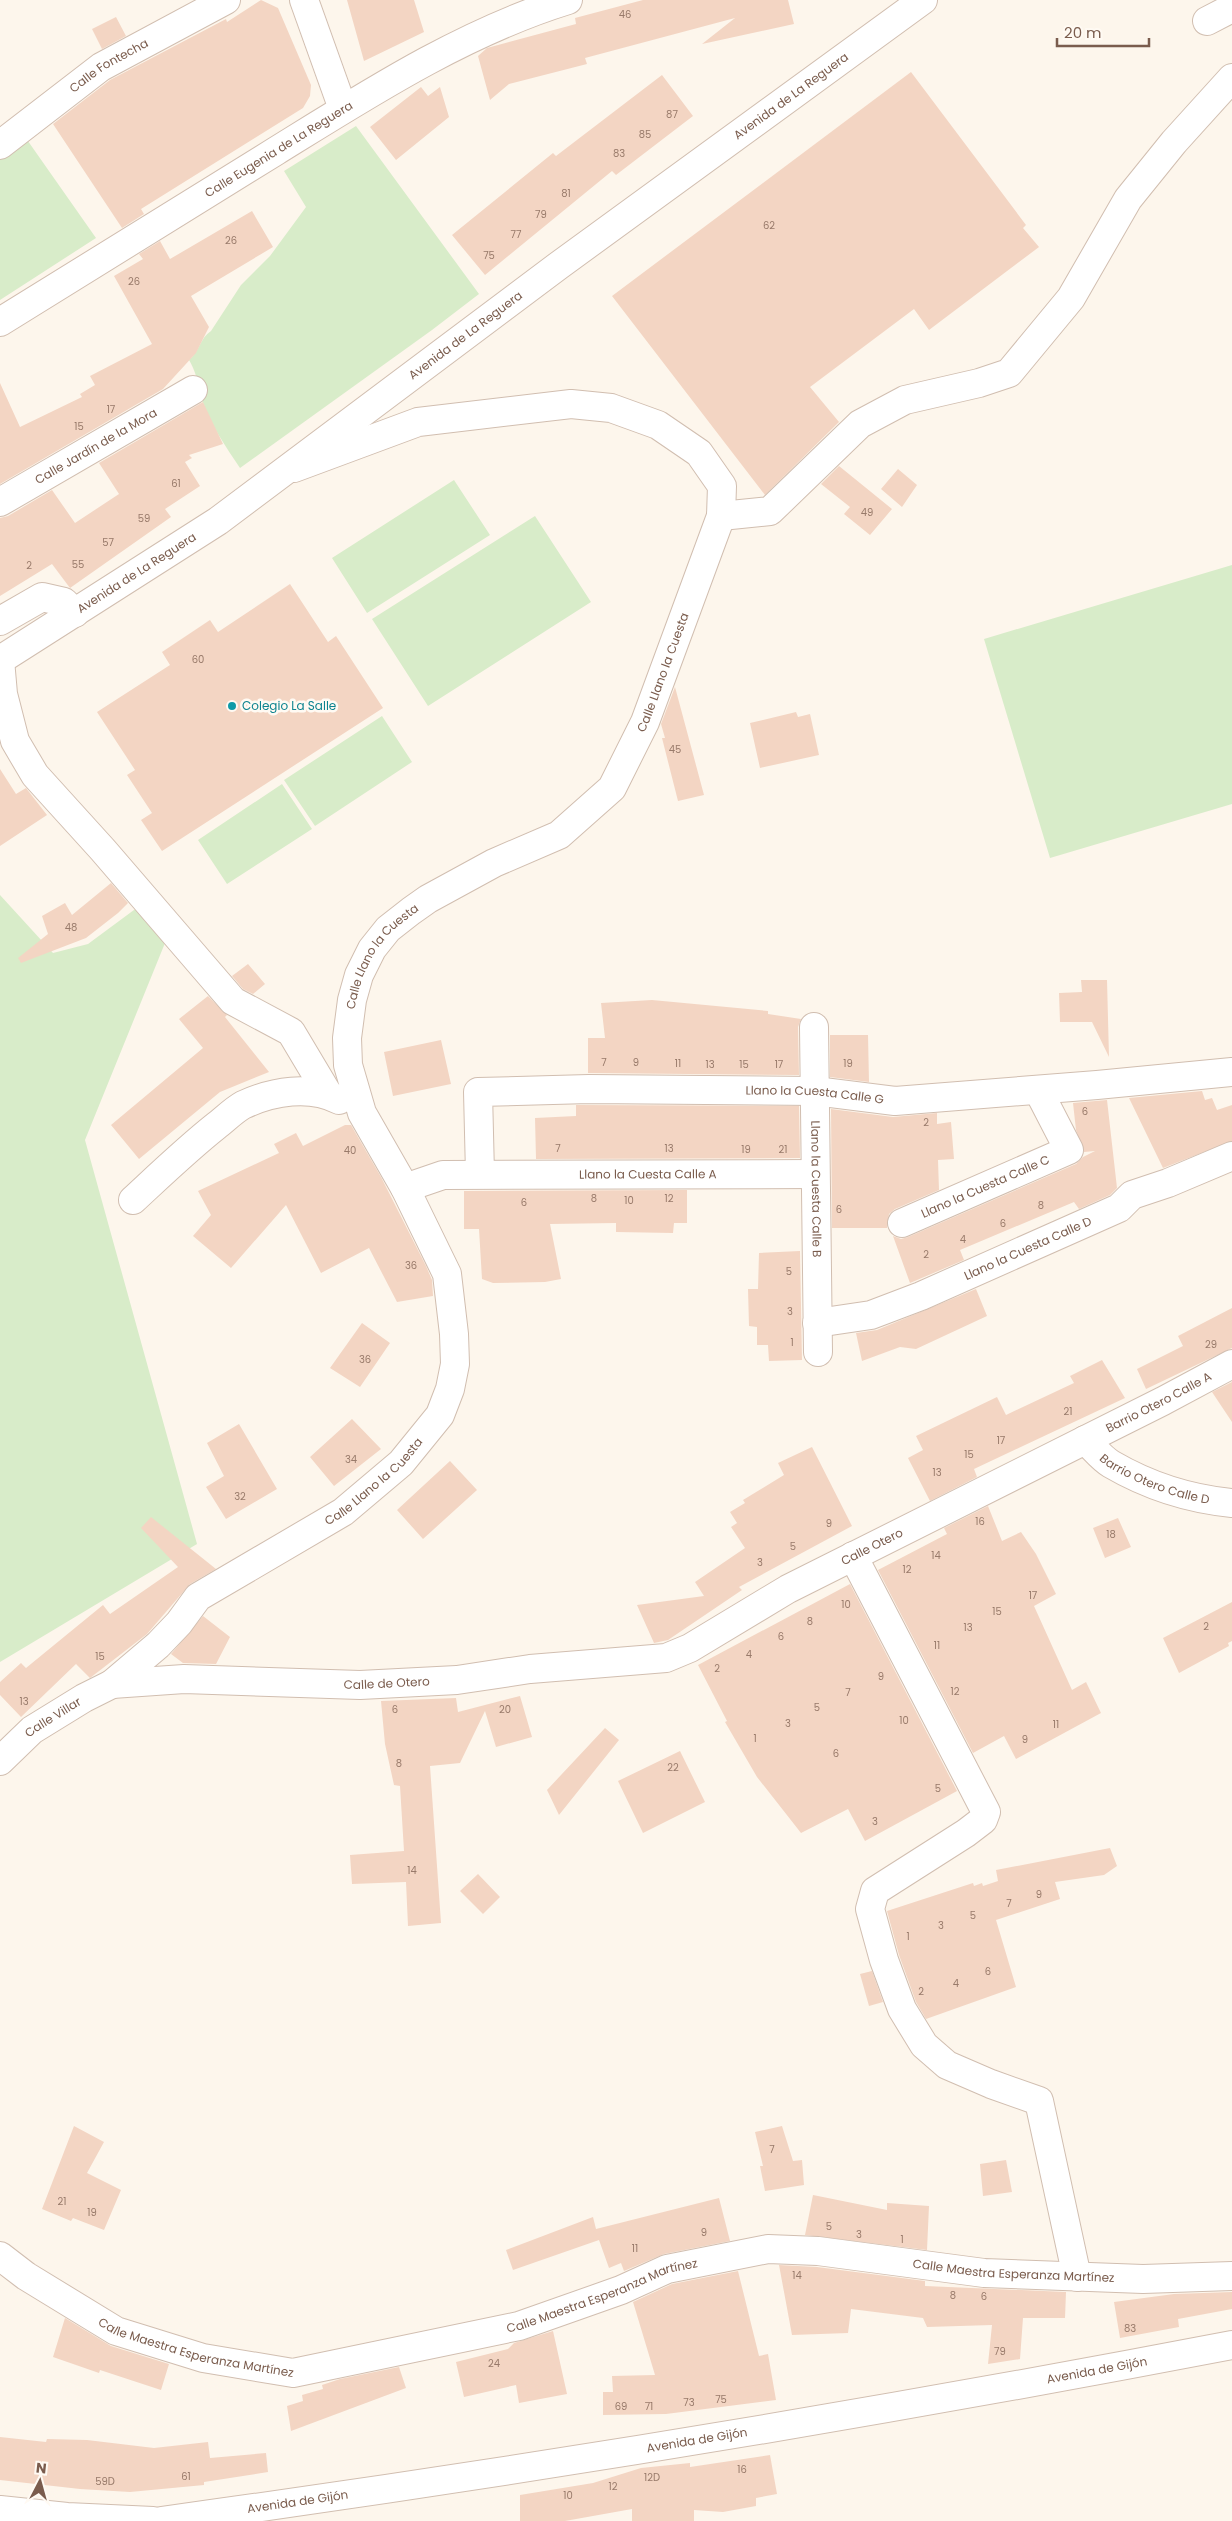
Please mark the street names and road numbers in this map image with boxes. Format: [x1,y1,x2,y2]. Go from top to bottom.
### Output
street label: Calle Fontecha [66,34,151,96]
street label: Avenida de La Reguera [730,48,852,143]
street label: Calle Eugenia de La Reguera [201,97,356,201]
street label: Avenida de La Reguera [405,287,526,383]
street label: Calle Jardín de la Mora [32,404,160,488]
street label: Avenida de La Reguera [73,528,199,617]
street label: Calle Llano la Cuesta [632,610,693,735]
street label: Calle Llano la Cuesta [342,899,422,1010]
street label: Llano la Cuesta Calle G [745,1081,885,1108]
street label: Llano la Cuesta Calle B [807,1120,826,1258]
street label: Llano la Cuesta Calle C [918,1151,1052,1222]
street label: Llano la Cuesta Calle A [579,1165,717,1183]
street label: Llano la Cuesta Calle D [961,1212,1094,1284]
street label: Barrio Otero Calle A [1103,1368,1214,1436]
street label: Calle Llano la Cuesta [321,1434,426,1529]
street label: Barrio Otero Calle D [1096,1450,1211,1508]
street label: Calle Otero [838,1524,906,1569]
street label: Calle de Otero [343,1672,430,1693]
street label: Calle Villar [20,1693,85,1741]
street label: Calle Maestra Esperanza Martínez [505,2254,699,2336]
street label: Calle Maestra Esperanza Martínez [912,2255,1115,2286]
street label: Calle Maestra Esperanza Martínez [95,2313,295,2381]
street label: Avenida de Gijón [1045,2352,1148,2387]
street label: Avenida de Gijón [645,2423,748,2456]
street label: Avenida de Gijón [246,2486,349,2517]

